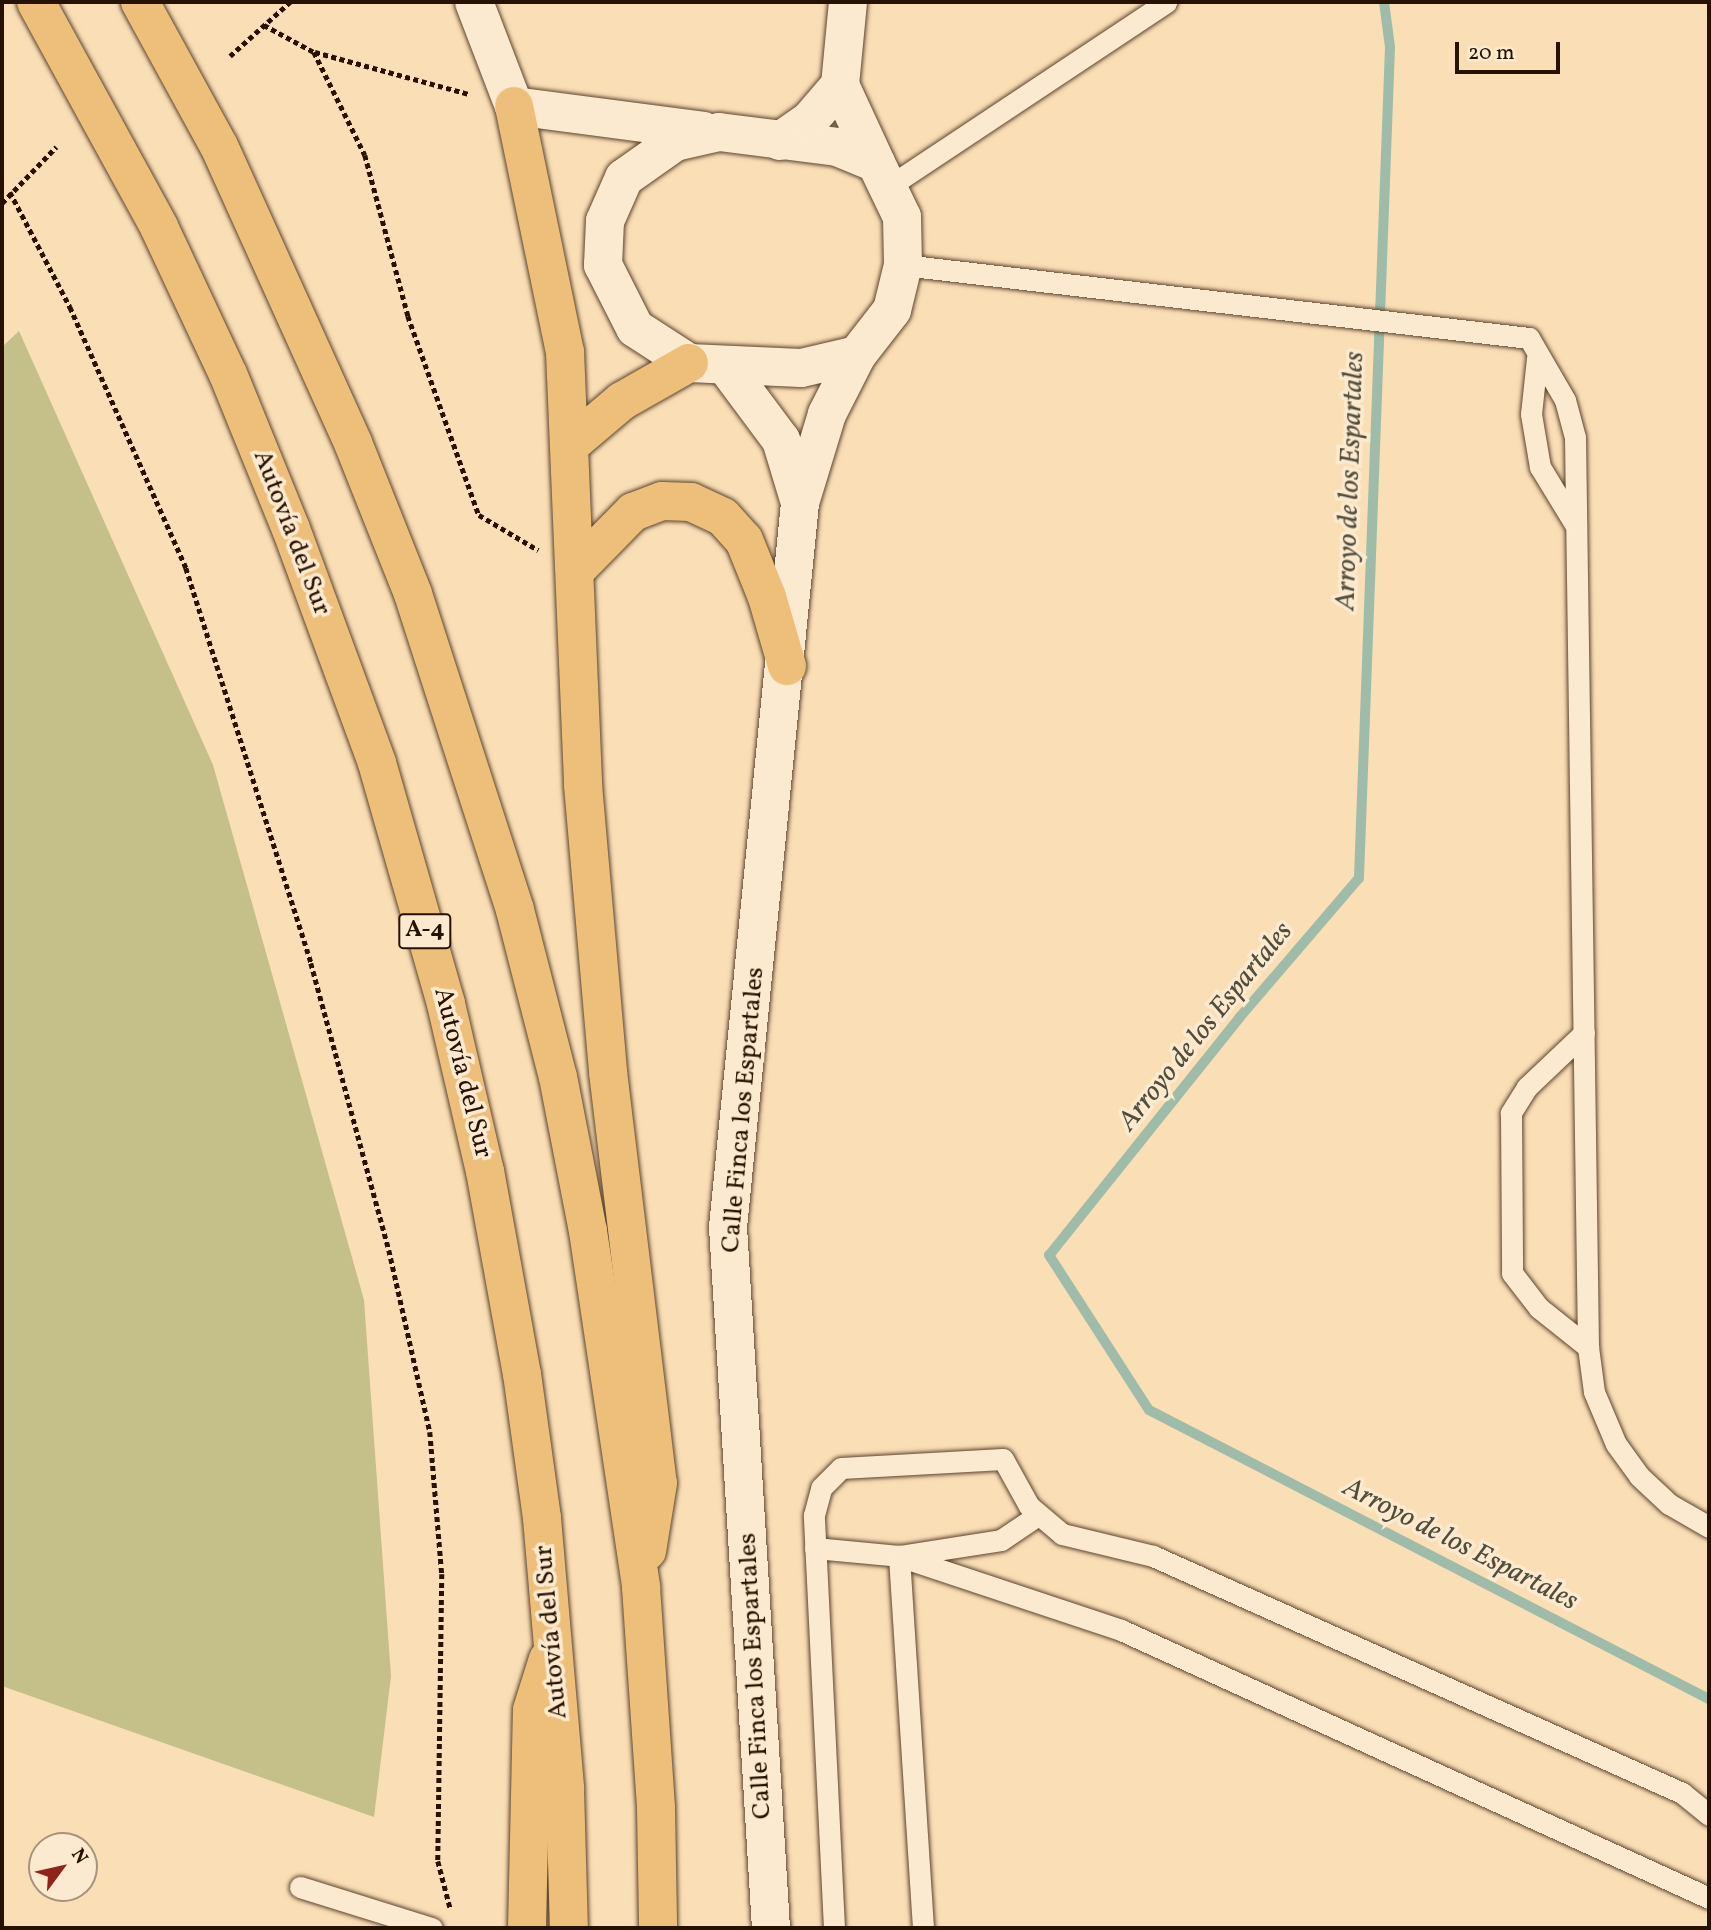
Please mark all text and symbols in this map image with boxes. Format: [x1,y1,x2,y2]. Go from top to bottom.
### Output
scale bar [1459,28,1564,72]
text: 20 m [1468,39,1514,68]
water label: Arroyo de los Espartales [1330,351,1372,611]
street label: Autovía del Sur [245,446,337,620]
road number: A-4 [397,911,453,951]
water label: Arroyo de los Espartales [1111,916,1301,1138]
street label: Calle Finca los Espartales [716,966,772,1254]
street label: Autovía del Sur [426,985,498,1161]
water label: Arroyo de los Espartales [1337,1471,1583,1619]
street label: Calle Finca los Espartales [733,1532,779,1820]
street label: Autovía del Sur [529,1544,575,1720]
north arrow [28,1832,98,1902]
text: N [64,1844,94,1870]

